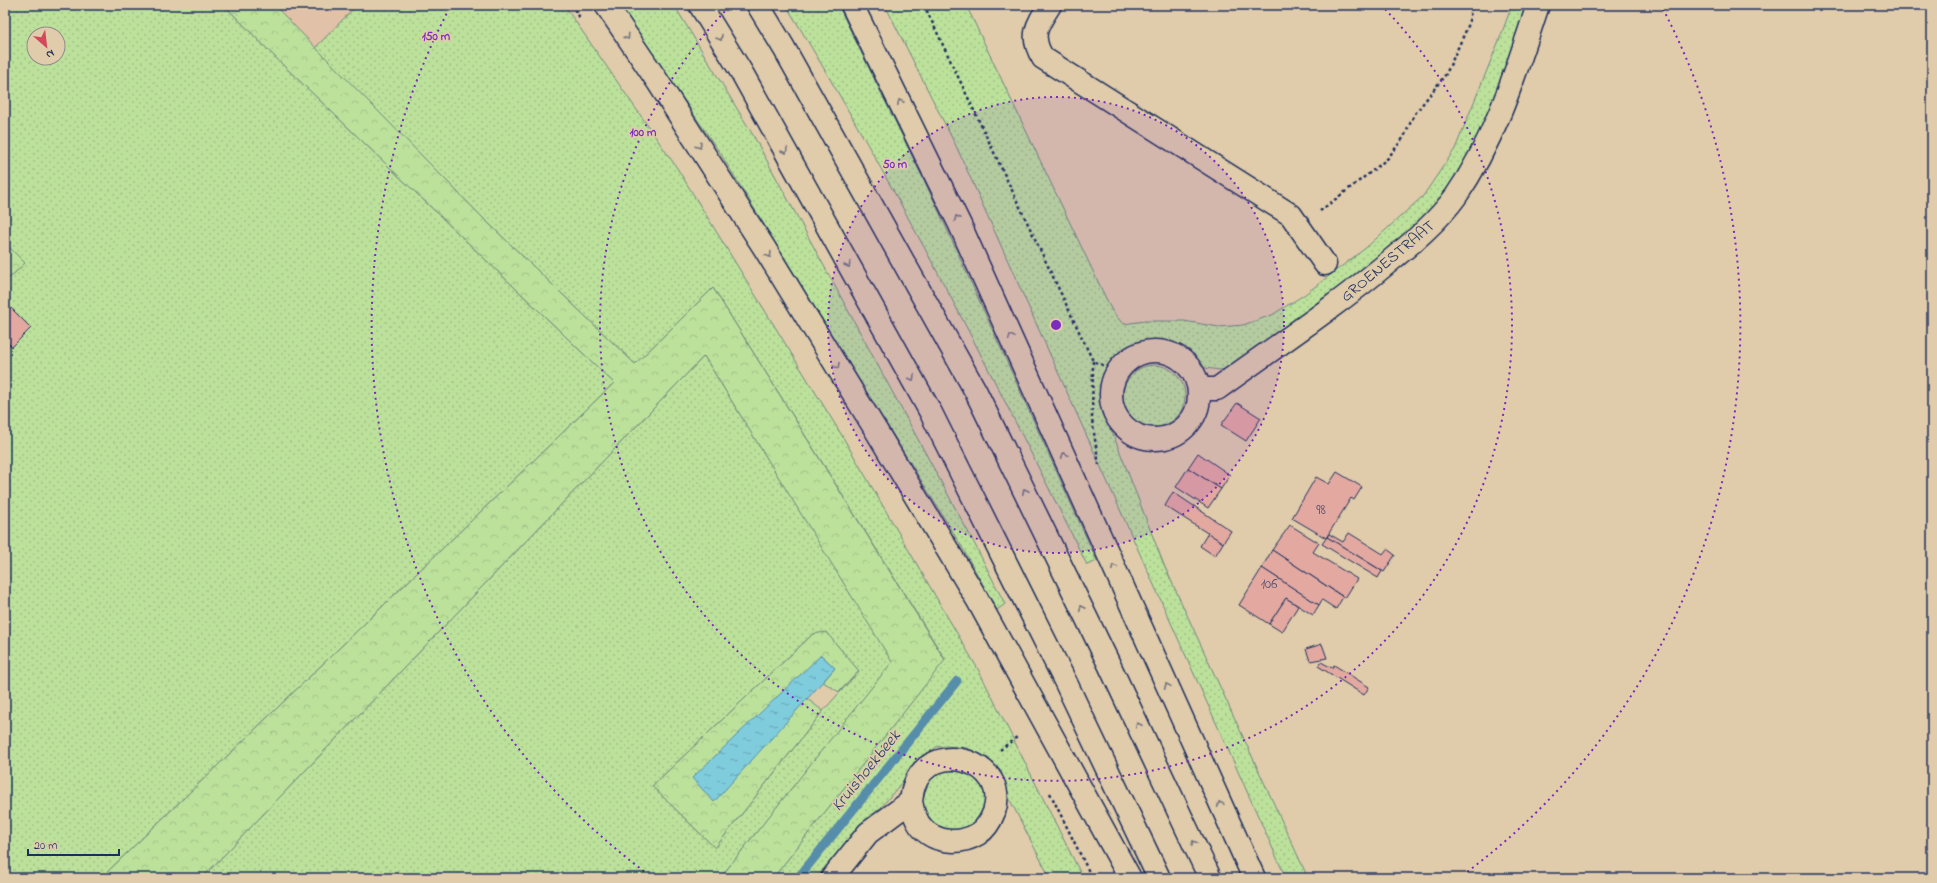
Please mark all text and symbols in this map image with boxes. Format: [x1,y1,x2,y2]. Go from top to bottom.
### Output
north arrow [26,26,66,66]
text: 150 m [422,28,451,46]
one-way arrow [623,33,630,40]
one-way arrow [716,34,723,41]
text: N [43,45,57,63]
one-way arrow [897,98,905,106]
text: 100 m [630,124,657,142]
one-way arrow [694,142,702,149]
one-way arrow [780,147,788,154]
text: 50 m [883,156,908,174]
one-way arrow [954,215,962,223]
street label: GROENESTRAAT [1336,215,1441,308]
one-way arrow [764,251,771,258]
one-way arrow [844,260,851,268]
centre of rings [1049,318,1063,332]
one-way arrow [1007,333,1015,340]
one-way arrow [832,362,839,369]
one-way arrow [907,374,914,381]
one-way arrow [1061,452,1069,460]
one-way arrow [1022,488,1029,496]
house number: 98 [1316,500,1326,521]
one-way arrow [1111,564,1119,571]
house number: 106 [1261,574,1277,595]
one-way arrow [1079,605,1087,612]
one-way arrow [1164,682,1172,690]
one-way arrow [1135,722,1143,729]
water label: Kruishoekbeek [825,724,908,817]
one-way arrow [1217,801,1225,809]
scale bar [28,831,119,857]
text: 20 m [34,837,57,855]
one-way arrow [1191,839,1199,847]

